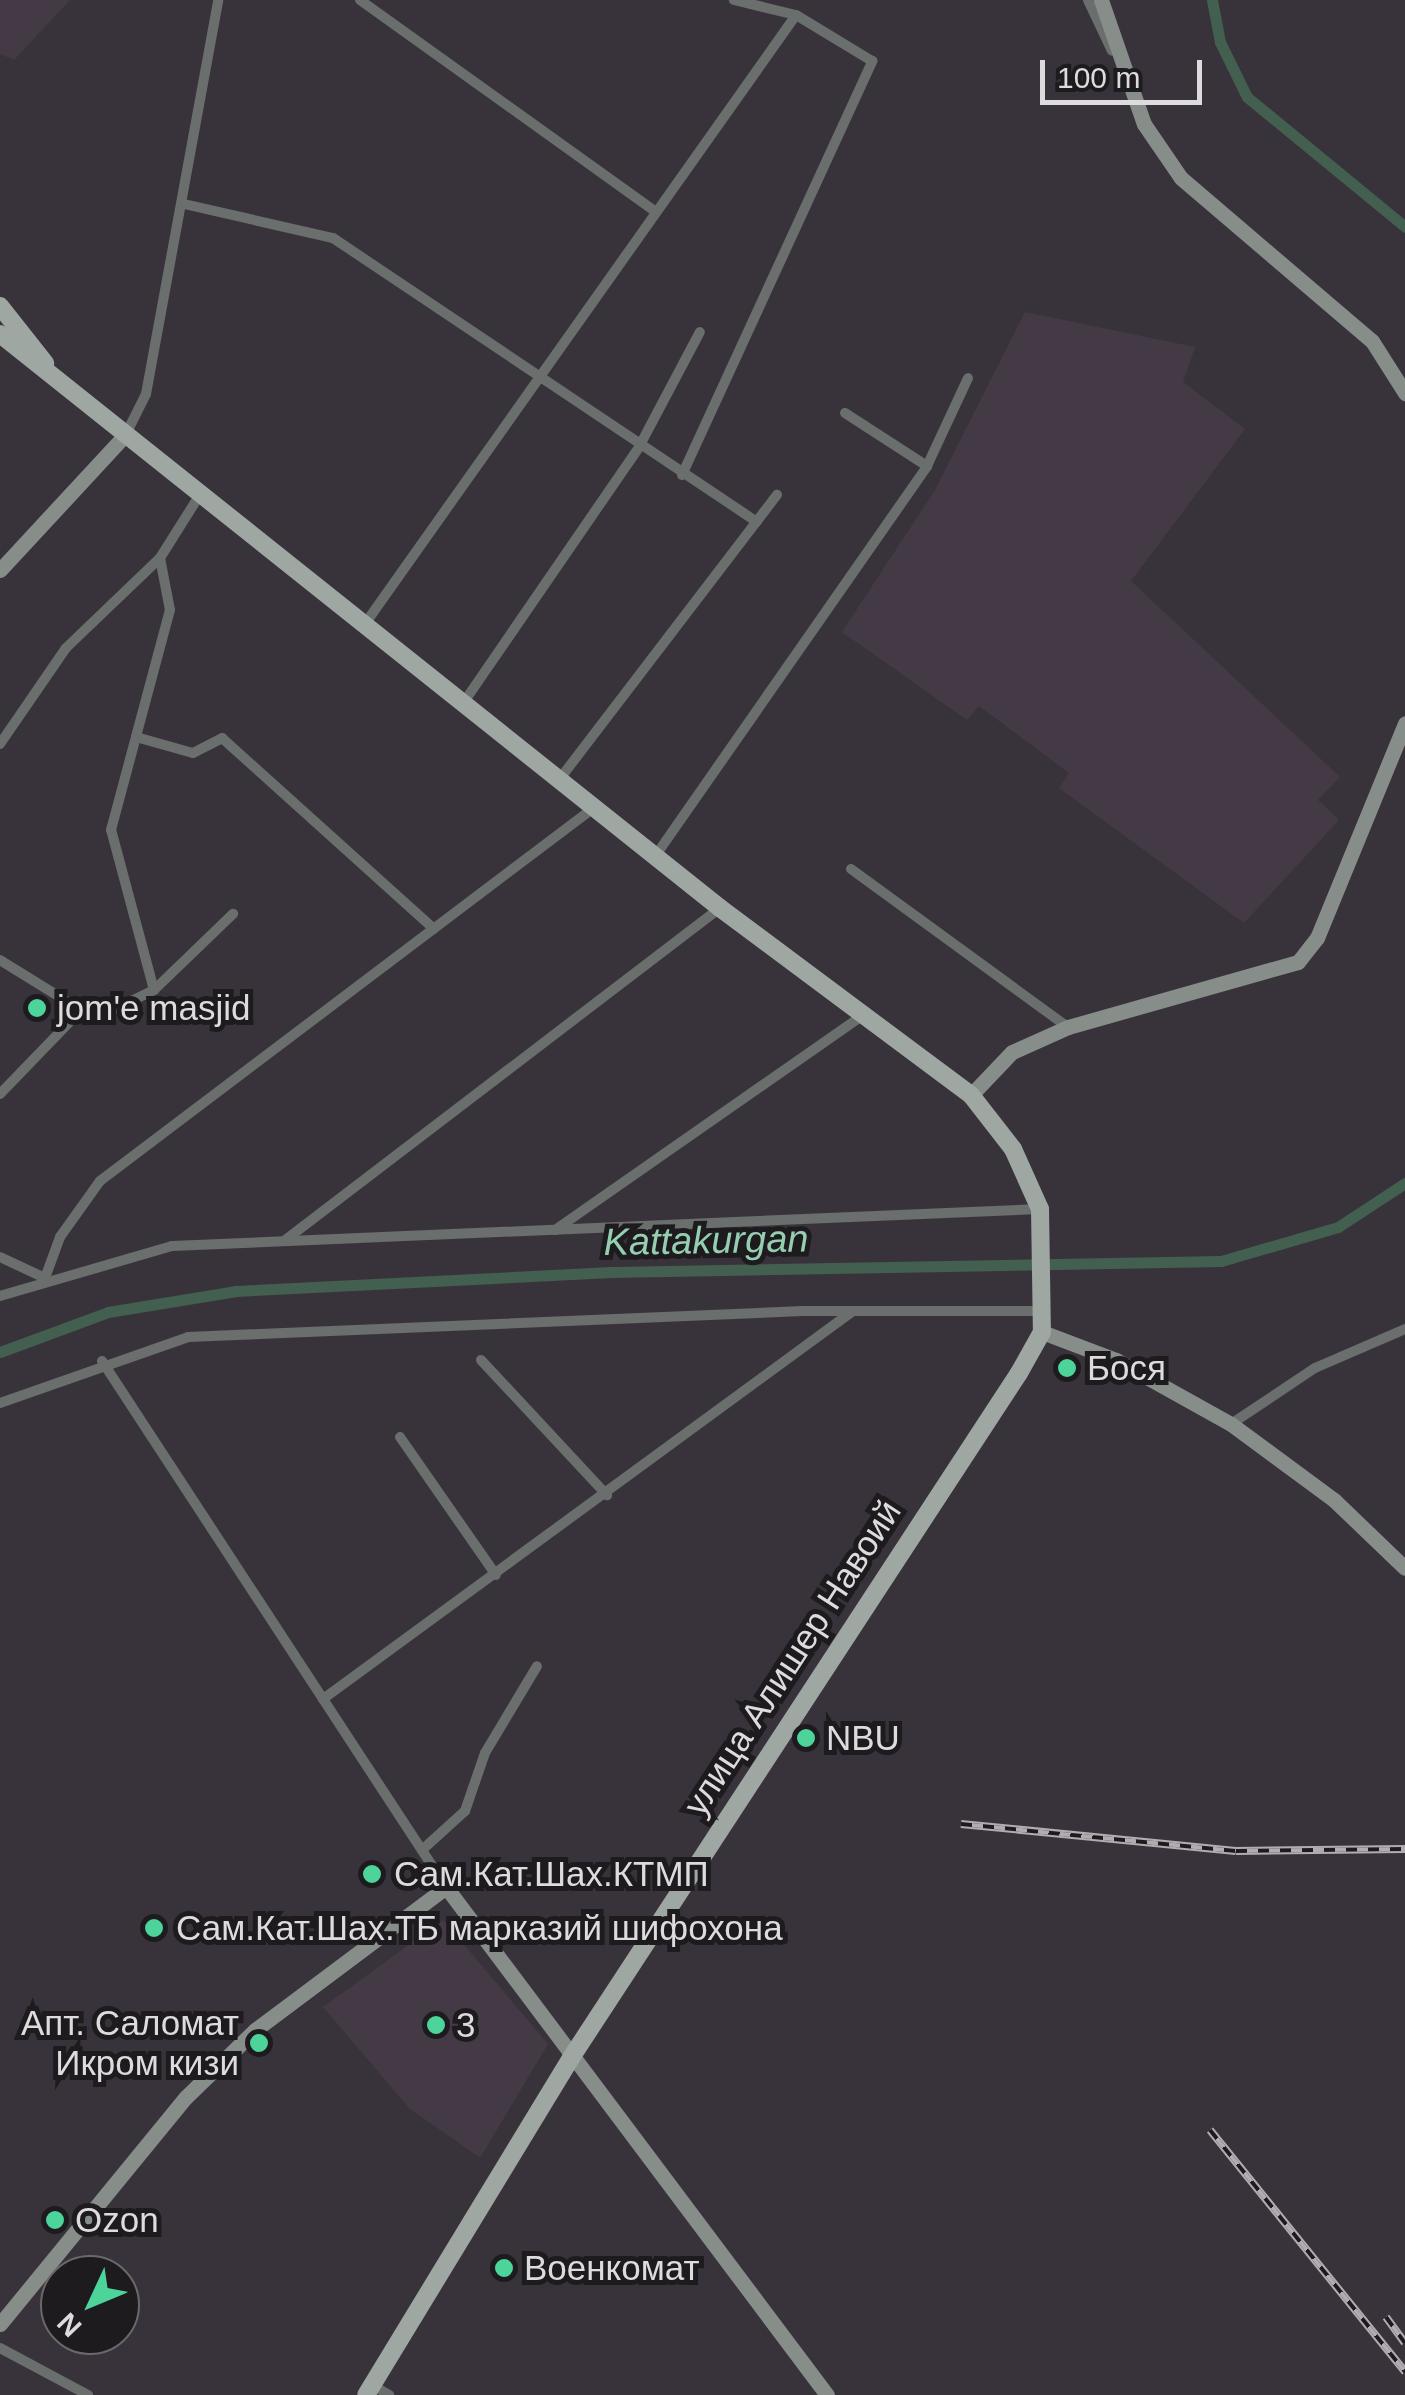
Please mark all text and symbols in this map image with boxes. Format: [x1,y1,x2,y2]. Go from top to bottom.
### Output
scale bar [1045,40,1208,102]
text: 100 m [1057,61,1140,94]
place label: jom'e masjid [57,987,250,1029]
marker: jom'e masjid [26,997,48,1019]
water label: Kattakurgan [603,1216,809,1266]
place label: Бося [1087,1347,1166,1389]
marker: Бося [1056,1357,1078,1379]
street label: улица Алишер Навоий [674,1492,910,1824]
place label: NBU [826,1717,900,1759]
marker: NBU [795,1727,817,1749]
place label: Сам.Кат.Шах.КТМП [394,1853,709,1895]
marker: Сам.Кат.Шах.КТМП [359,1861,385,1887]
place label: Сам.Кат.Шах.ТБ марказий шифохона [176,1907,783,1949]
marker: Сам.Кат.Шах.ТБ марказий шифохона [141,1915,167,1941]
place label: Апт. Саломат Икром кизи [21,2002,239,2084]
place label: 3 [456,2004,475,2046]
marker: 3 [425,2014,447,2036]
marker: Апт. Саломат Икром кизи [248,2032,270,2054]
place label: Ozon [75,2199,159,2241]
marker: Ozon [44,2209,66,2231]
place label: Военкомат [524,2247,700,2289]
north arrow [40,2255,140,2355]
marker: Военкомат [493,2257,515,2279]
text: N [51,2307,88,2343]

